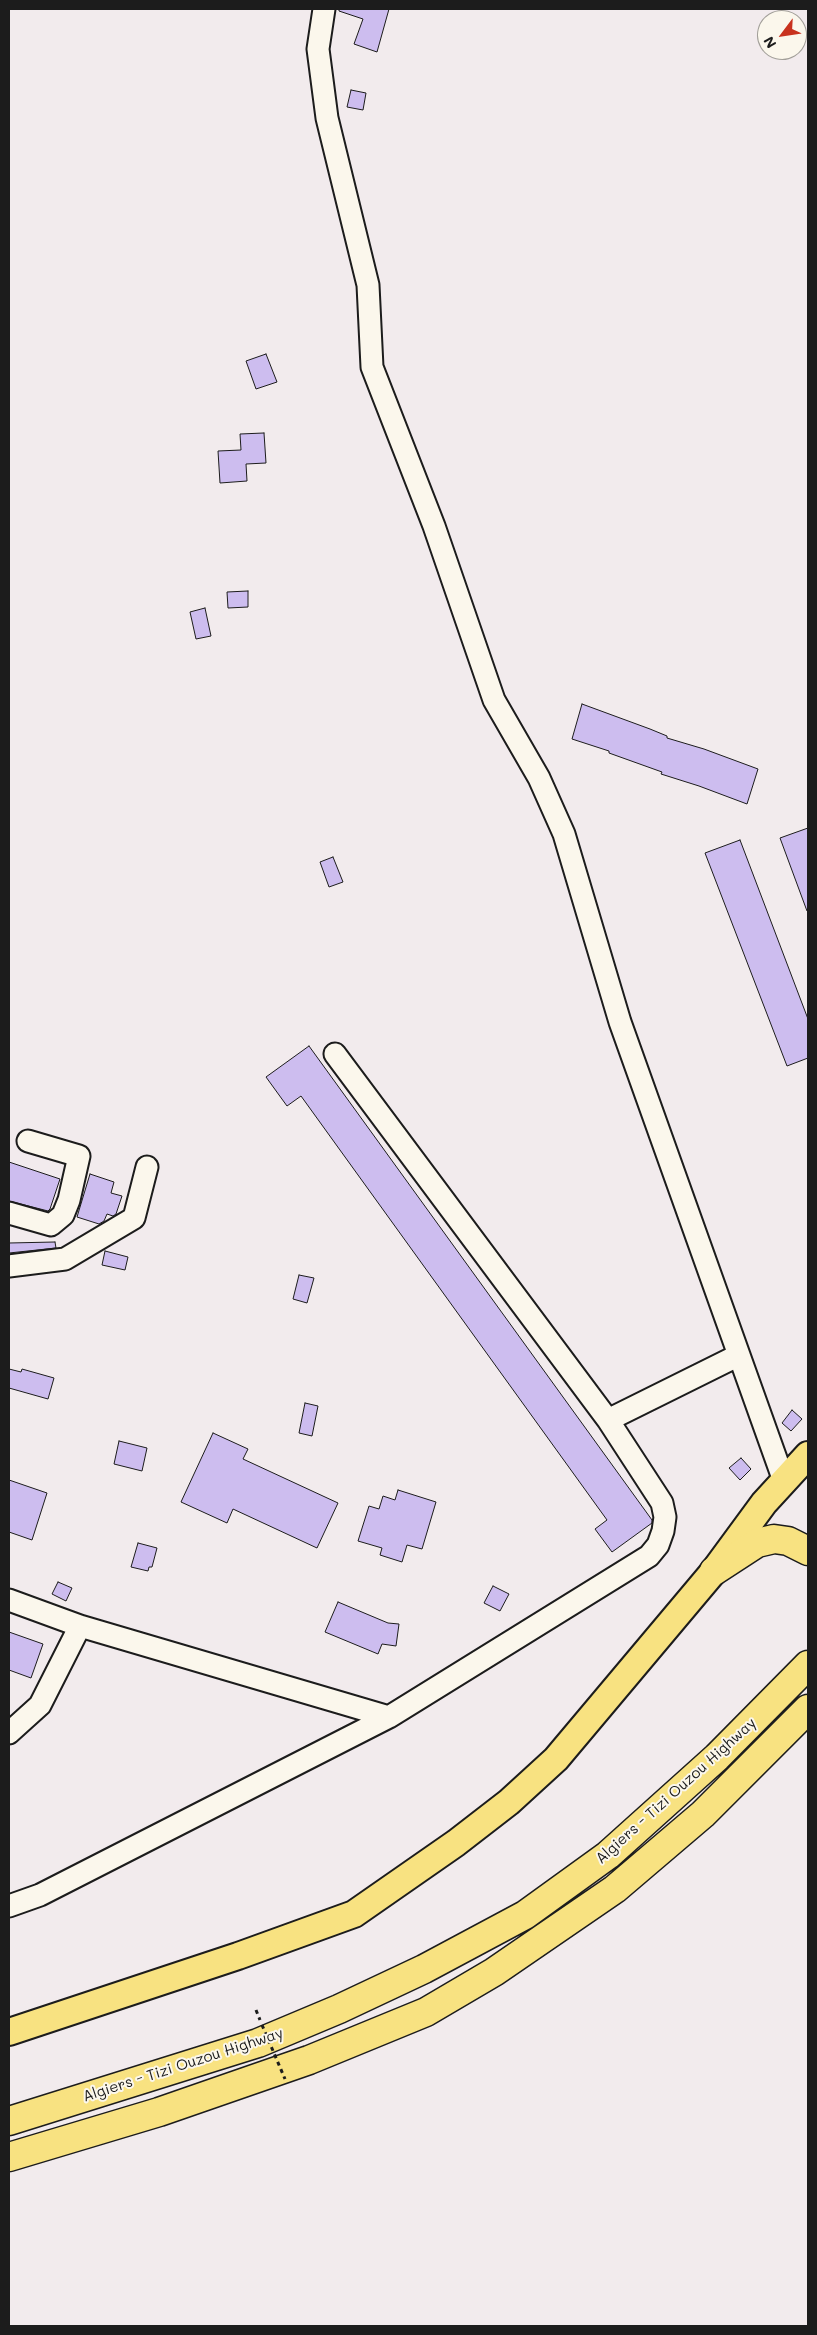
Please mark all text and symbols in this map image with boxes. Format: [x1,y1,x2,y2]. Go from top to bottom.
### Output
north arrow [757,10,807,60]
text: N [759,33,780,52]
street label: Algiers - Tizi Ouzou Highway [592,1714,760,1868]
street label: Algiers - Tizi Ouzou Highway [80,2024,286,2106]

